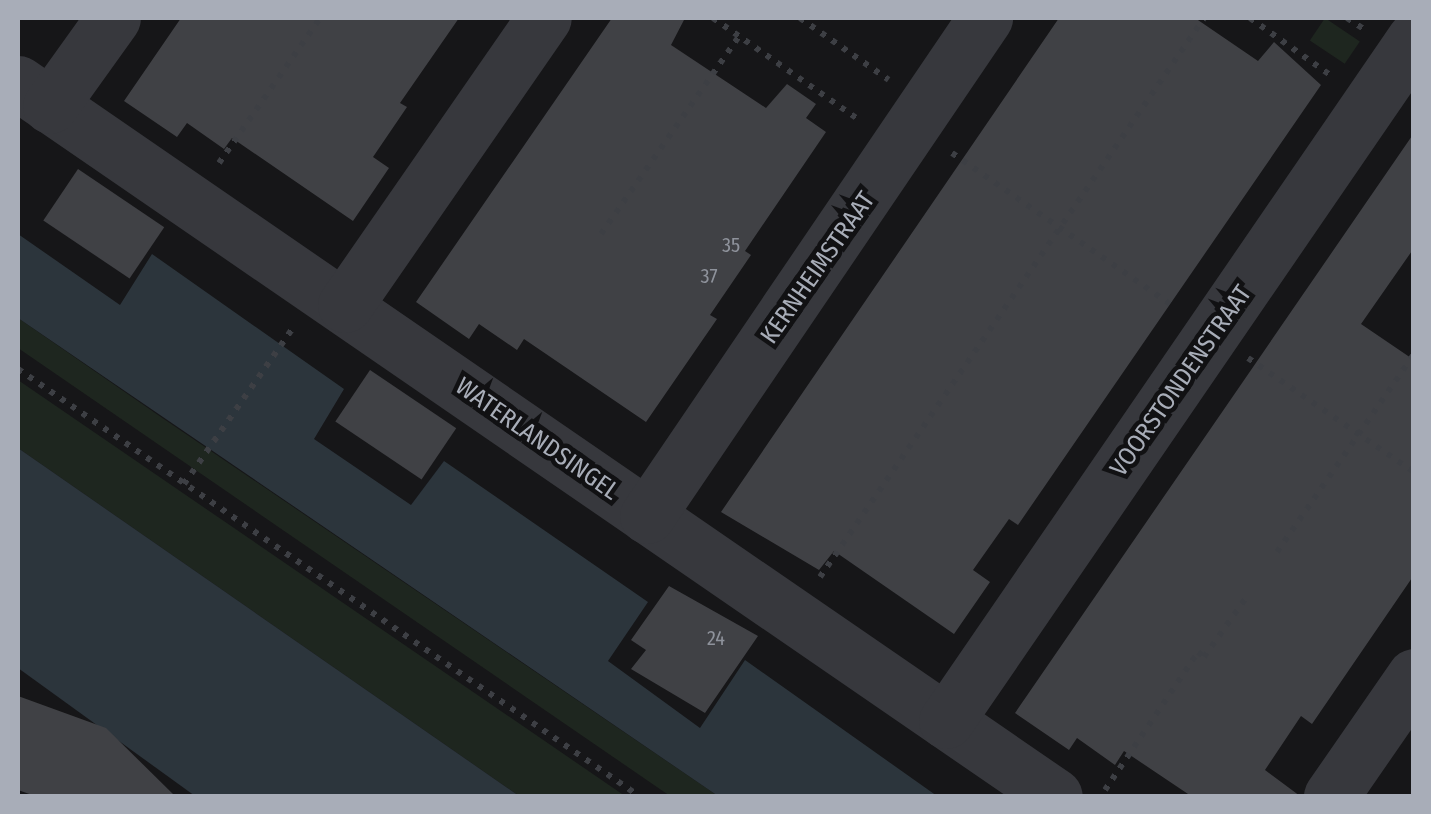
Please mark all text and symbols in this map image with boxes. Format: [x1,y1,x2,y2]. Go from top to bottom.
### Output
street label: KERNHEIMSTRAAT [755,186,881,350]
house number: 35 [722,233,740,257]
house number: 37 [700,264,718,288]
street label: VOORSTONDENSTRAAT [1104,280,1258,482]
street label: WATERLANDSINGEL [449,371,625,507]
house number: 24 [707,626,725,650]

